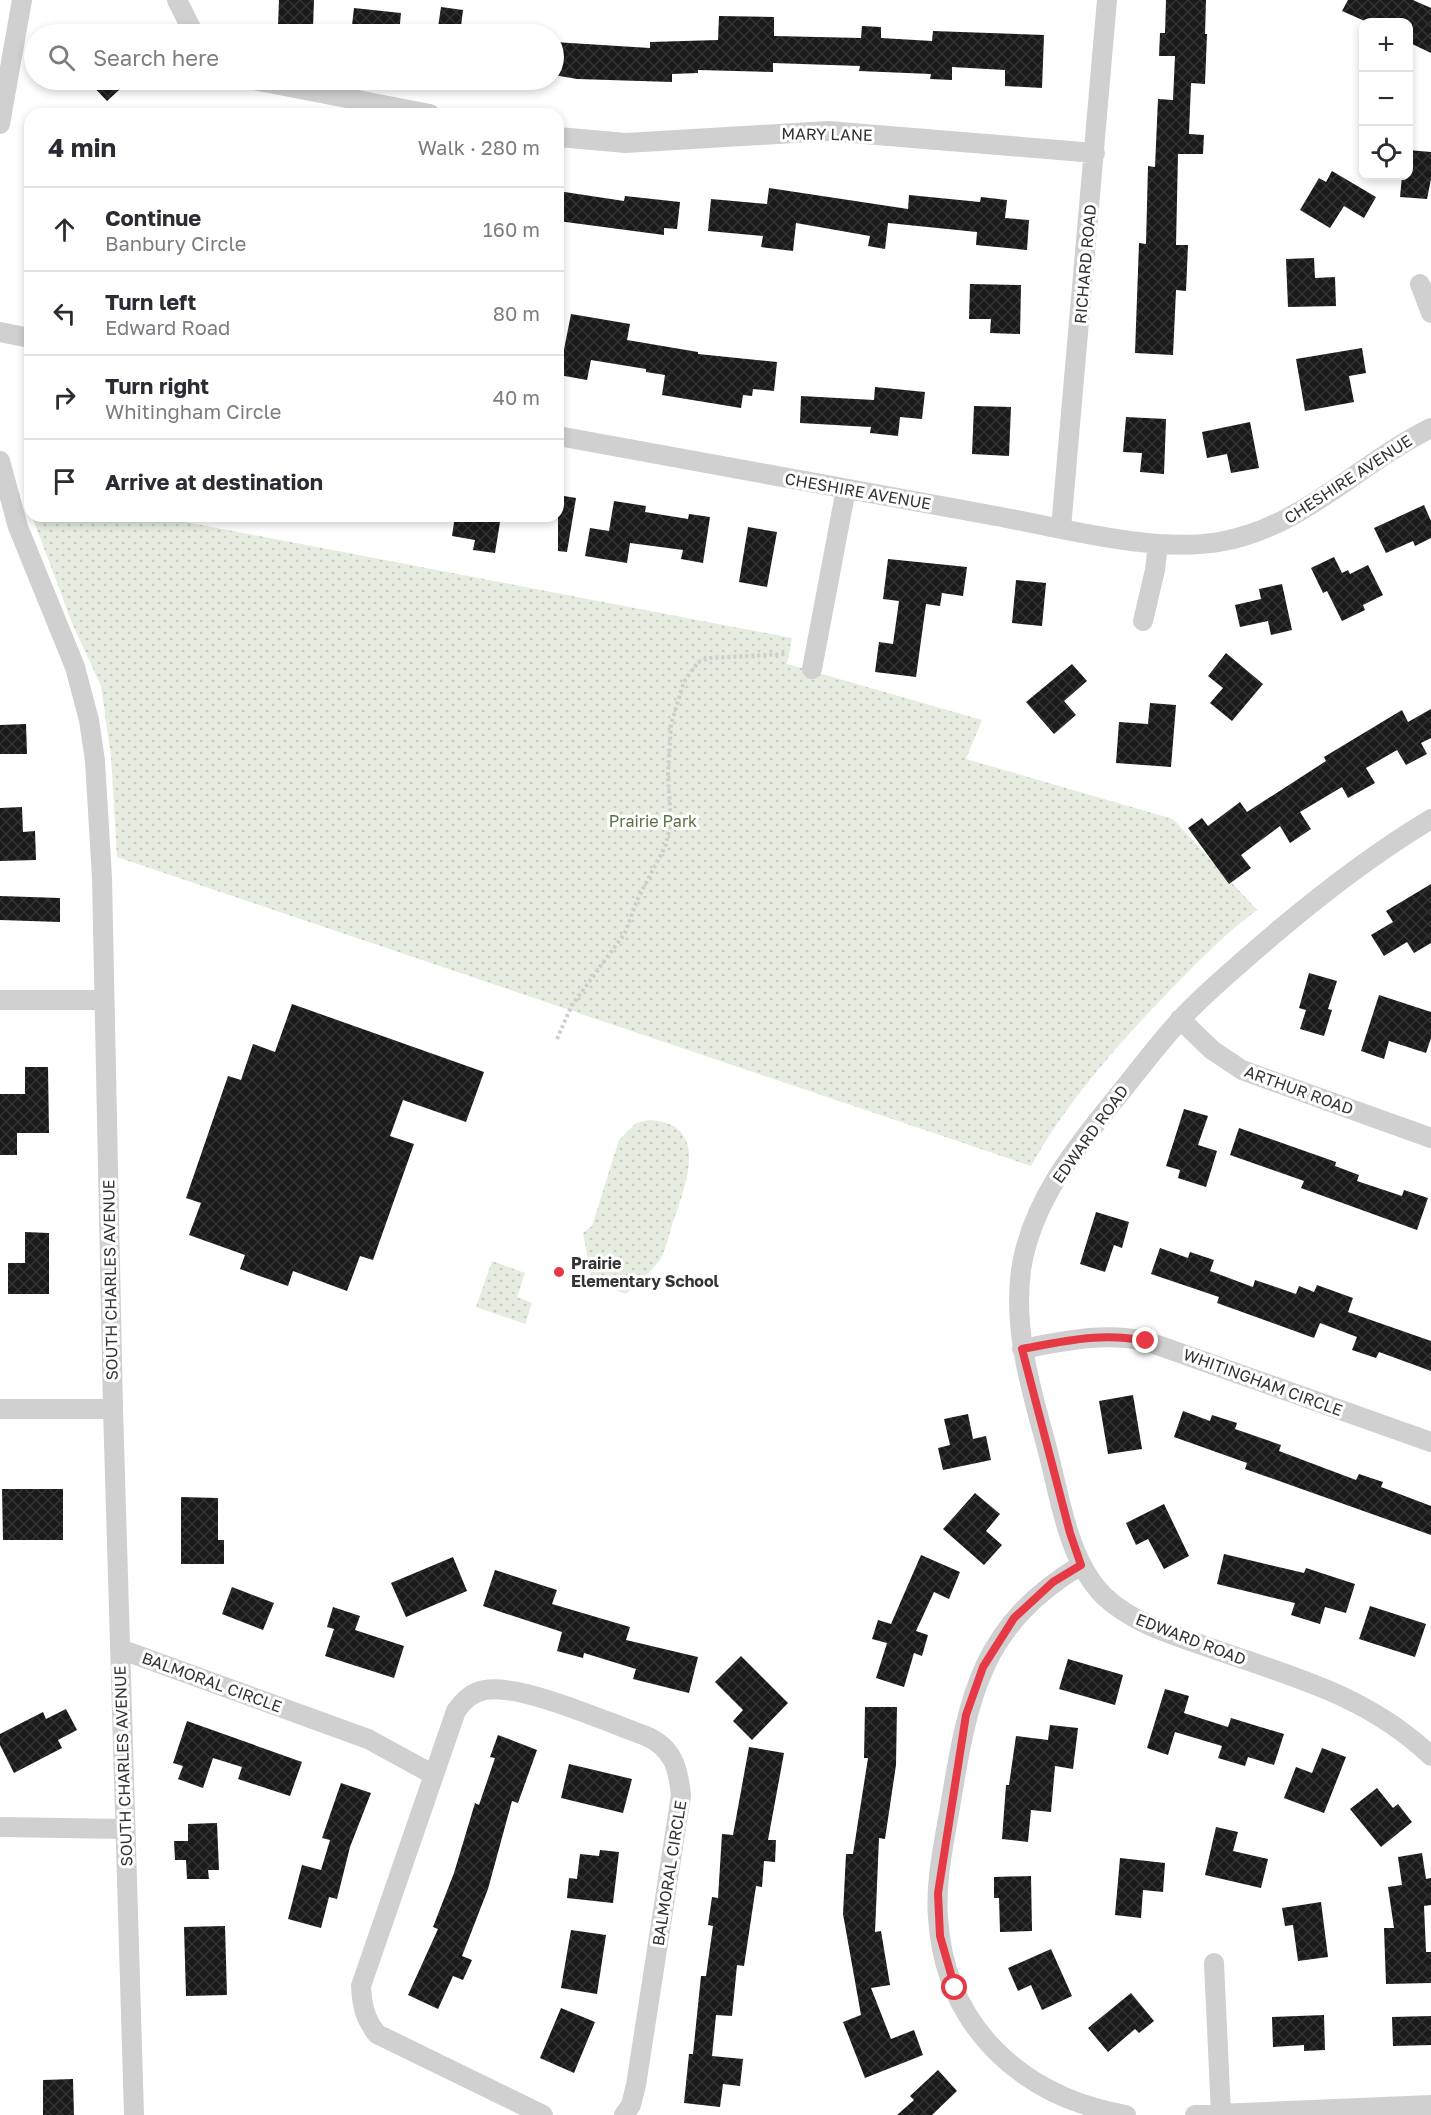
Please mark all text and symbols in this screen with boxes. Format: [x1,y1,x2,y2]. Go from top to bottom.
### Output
map controls [1359,18,1413,180]
button: + [1359,18,1413,72]
search box [24,24,564,90]
icon: search [45,41,78,74]
text: Search here [93,44,219,71]
button: − [1359,72,1413,126]
street label: MARY LANE [781,123,873,145]
button: locate [1359,126,1413,180]
text: 4 min [48,132,116,163]
text: Walk · 280 m [418,135,540,159]
street label: RICHARD ROAD [1070,203,1100,325]
text: Continue [105,204,201,231]
icon: ahead [48,213,81,246]
text: 160 m [483,217,540,241]
text: Banbury Circle [105,231,246,255]
text: Turn left [105,288,196,315]
icon: left [48,297,81,330]
text: 80 m [493,301,540,325]
text: Edward Road [105,315,230,339]
text: Turn right [105,372,209,399]
icon: right [48,381,81,414]
text: 40 m [493,385,540,409]
text: Whitingham Circle [105,399,281,423]
street label: CHESHIRE AVENUE [1280,430,1416,528]
icon: arrive [48,465,81,498]
text: Arrive at destination [105,468,323,495]
street label: CHESHIRE AVENUE [783,468,933,514]
park label: Prairie Park [609,811,697,831]
street label: ARTHUR ROAD [1242,1061,1356,1119]
street label: EDWARD ROAD [1048,1081,1132,1187]
street label: SOUTH CHARLES AVENUE [98,1179,122,1381]
place label: Prairie Elementary School [571,1253,720,1291]
marker: Prairie Elementary School [552,1265,566,1279]
route end [1132,1327,1158,1353]
street label: WHITINGHAM CIRCLE [1181,1344,1345,1420]
street label: EDWARD ROAD [1133,1609,1249,1669]
street label: BALMORAL CIRCLE [139,1647,285,1717]
street label: SOUTH CHARLES AVENUE [109,1665,137,1867]
street label: BALMORAL CIRCLE [648,1799,690,1947]
route start [941,1974,967,2000]

